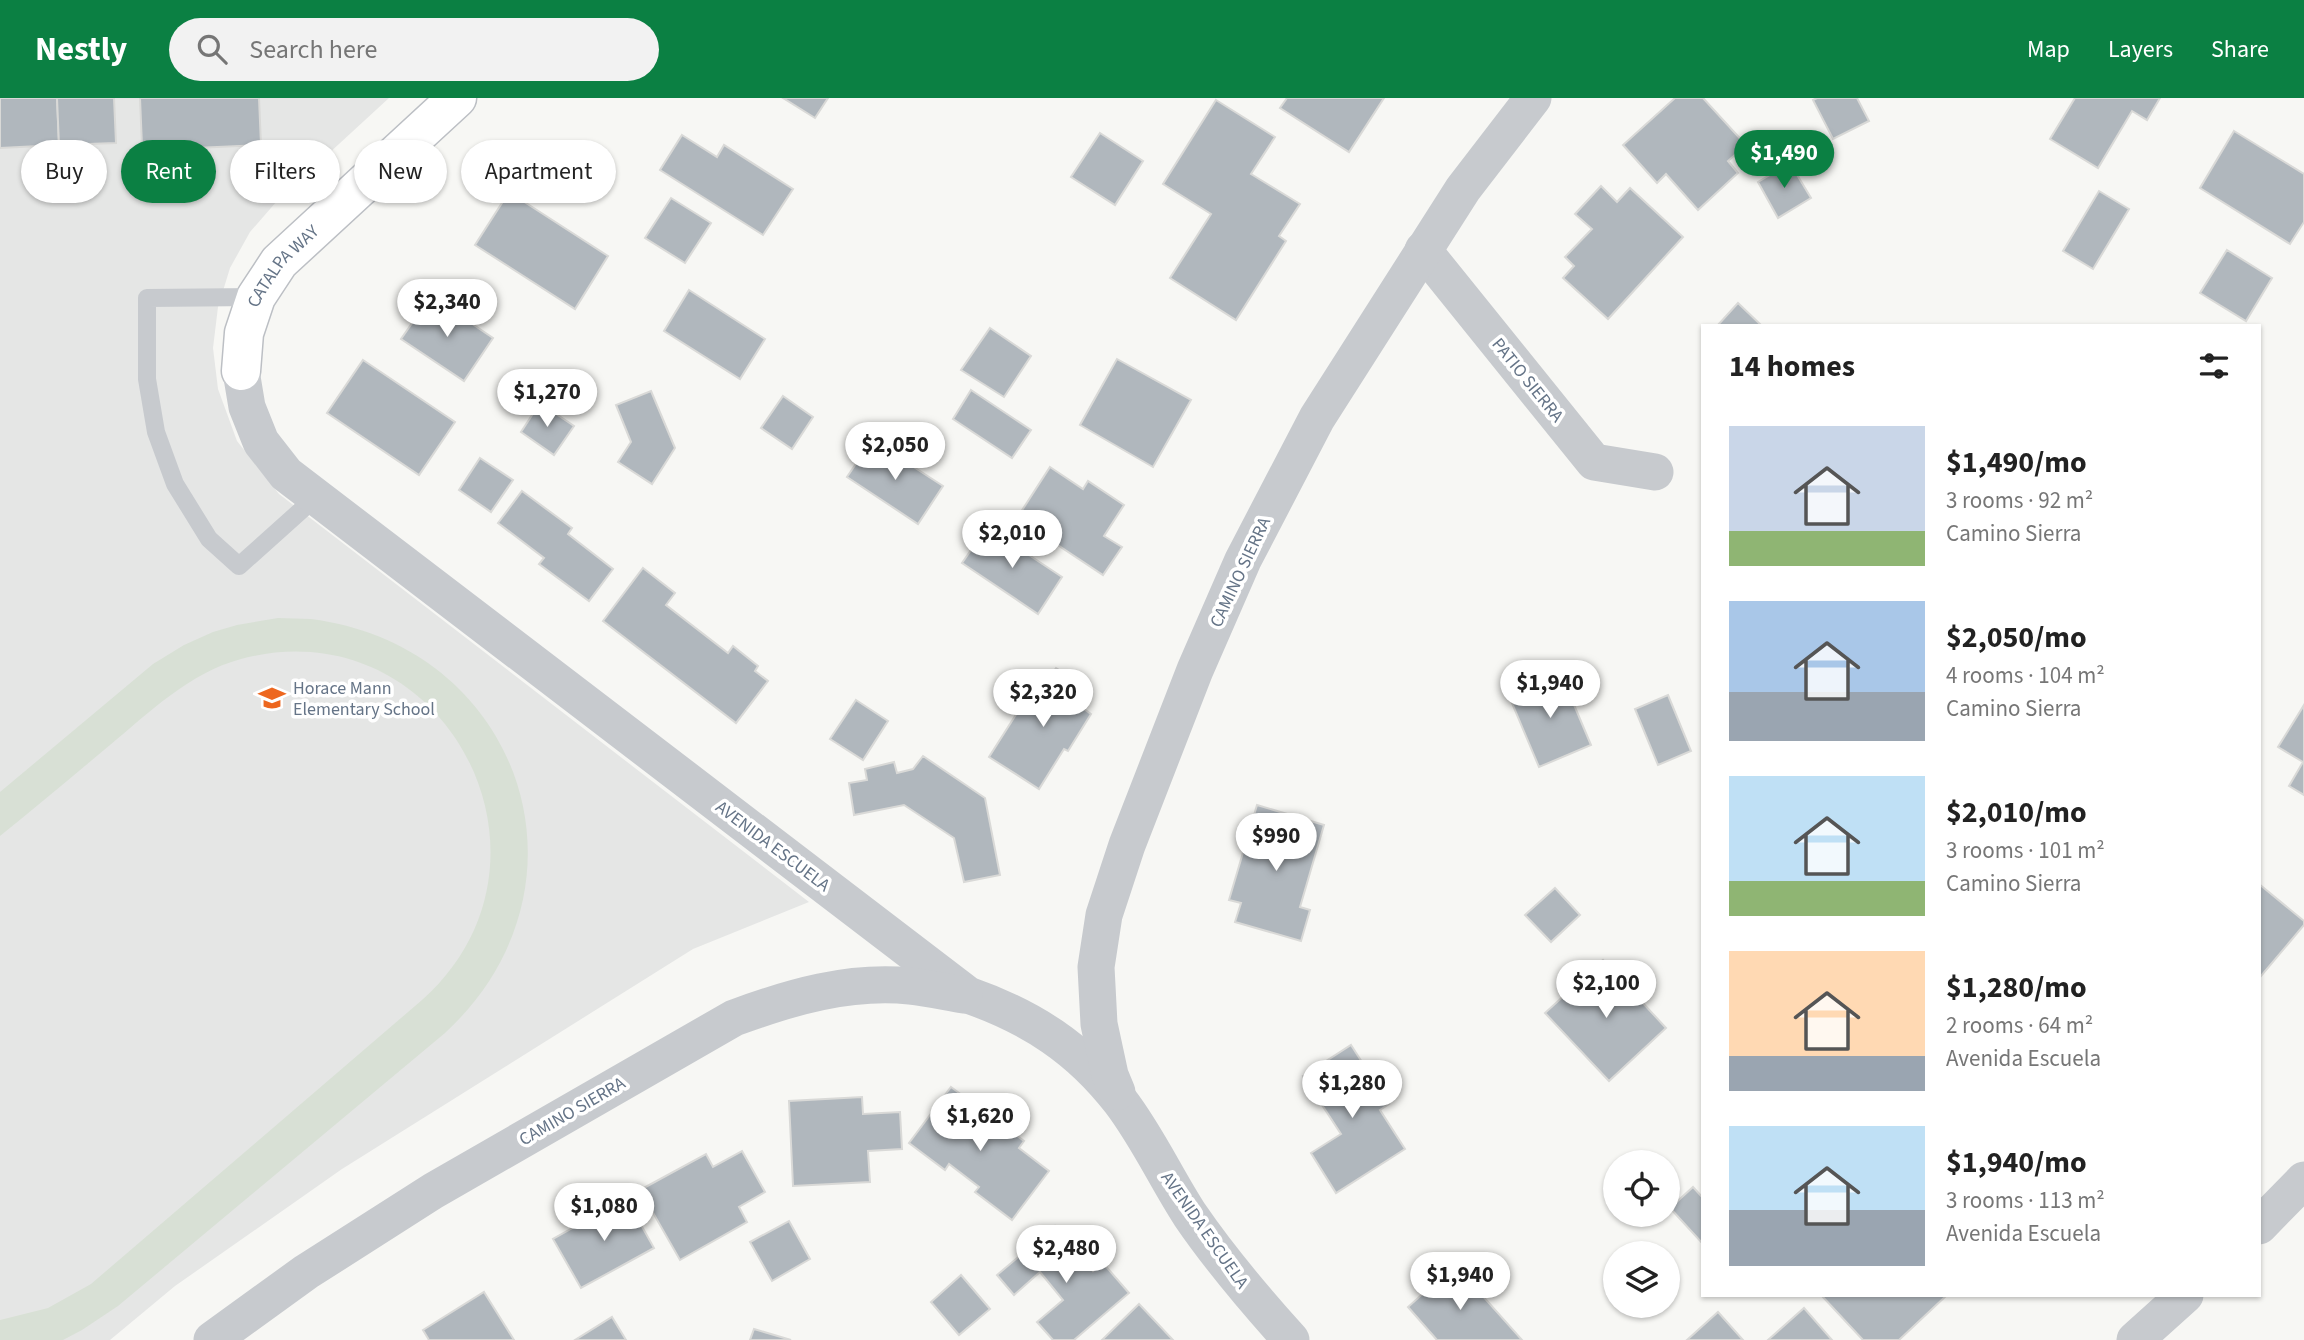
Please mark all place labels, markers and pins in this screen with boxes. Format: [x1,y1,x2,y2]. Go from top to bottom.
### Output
pin: $1,490 [1727,130,1841,190]
pin: $2,340 [390,280,504,339]
pin: $1,270 [490,370,604,429]
pin: $2,050 [838,422,952,482]
pin: $2,010 [955,510,1069,570]
pin: $1,940 [1493,660,1607,720]
pin: $2,320 [986,670,1100,729]
place label: Horace Mann Elementary School [293,676,435,722]
school or university icon: Horace Mann Elementary School [257,683,287,713]
pin: $990 [1235,814,1317,873]
pin: $2,100 [1549,960,1663,1020]
pin: $1,280 [1295,1060,1409,1120]
pin: $1,620 [923,1094,1037,1153]
pin: $1,080 [547,1184,661,1243]
pin: $2,480 [1009,1226,1123,1285]
pin: $1,940 [1403,1252,1517,1312]

